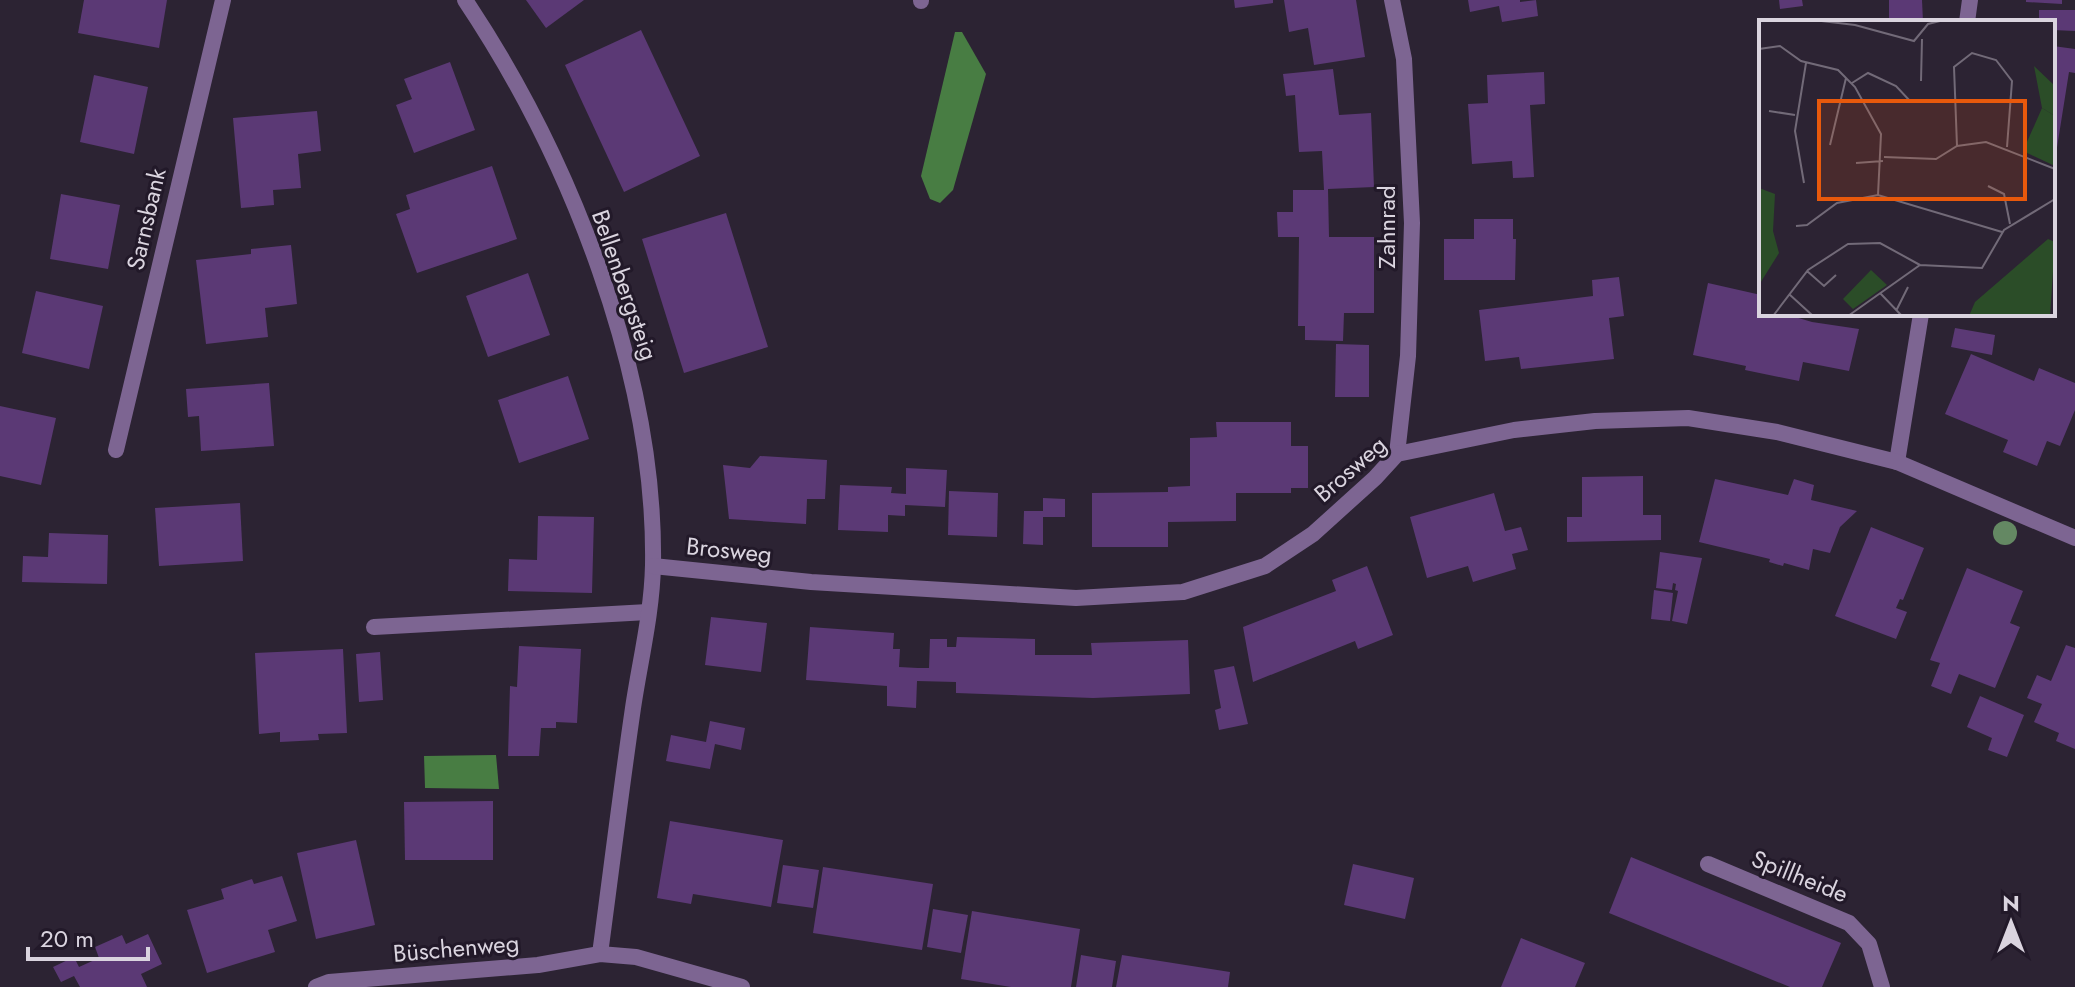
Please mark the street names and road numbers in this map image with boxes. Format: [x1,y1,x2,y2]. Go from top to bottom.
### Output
street label: Sarnsbank [117,164,175,273]
street label: Zahnrad [1369,185,1404,269]
street label: Bellenbergsteig [583,205,667,365]
street label: Brosweg [1306,428,1394,510]
street label: Brosweg [684,528,774,572]
street label: Spillheide [1746,841,1854,911]
street label: Büschenweg [391,925,521,971]

